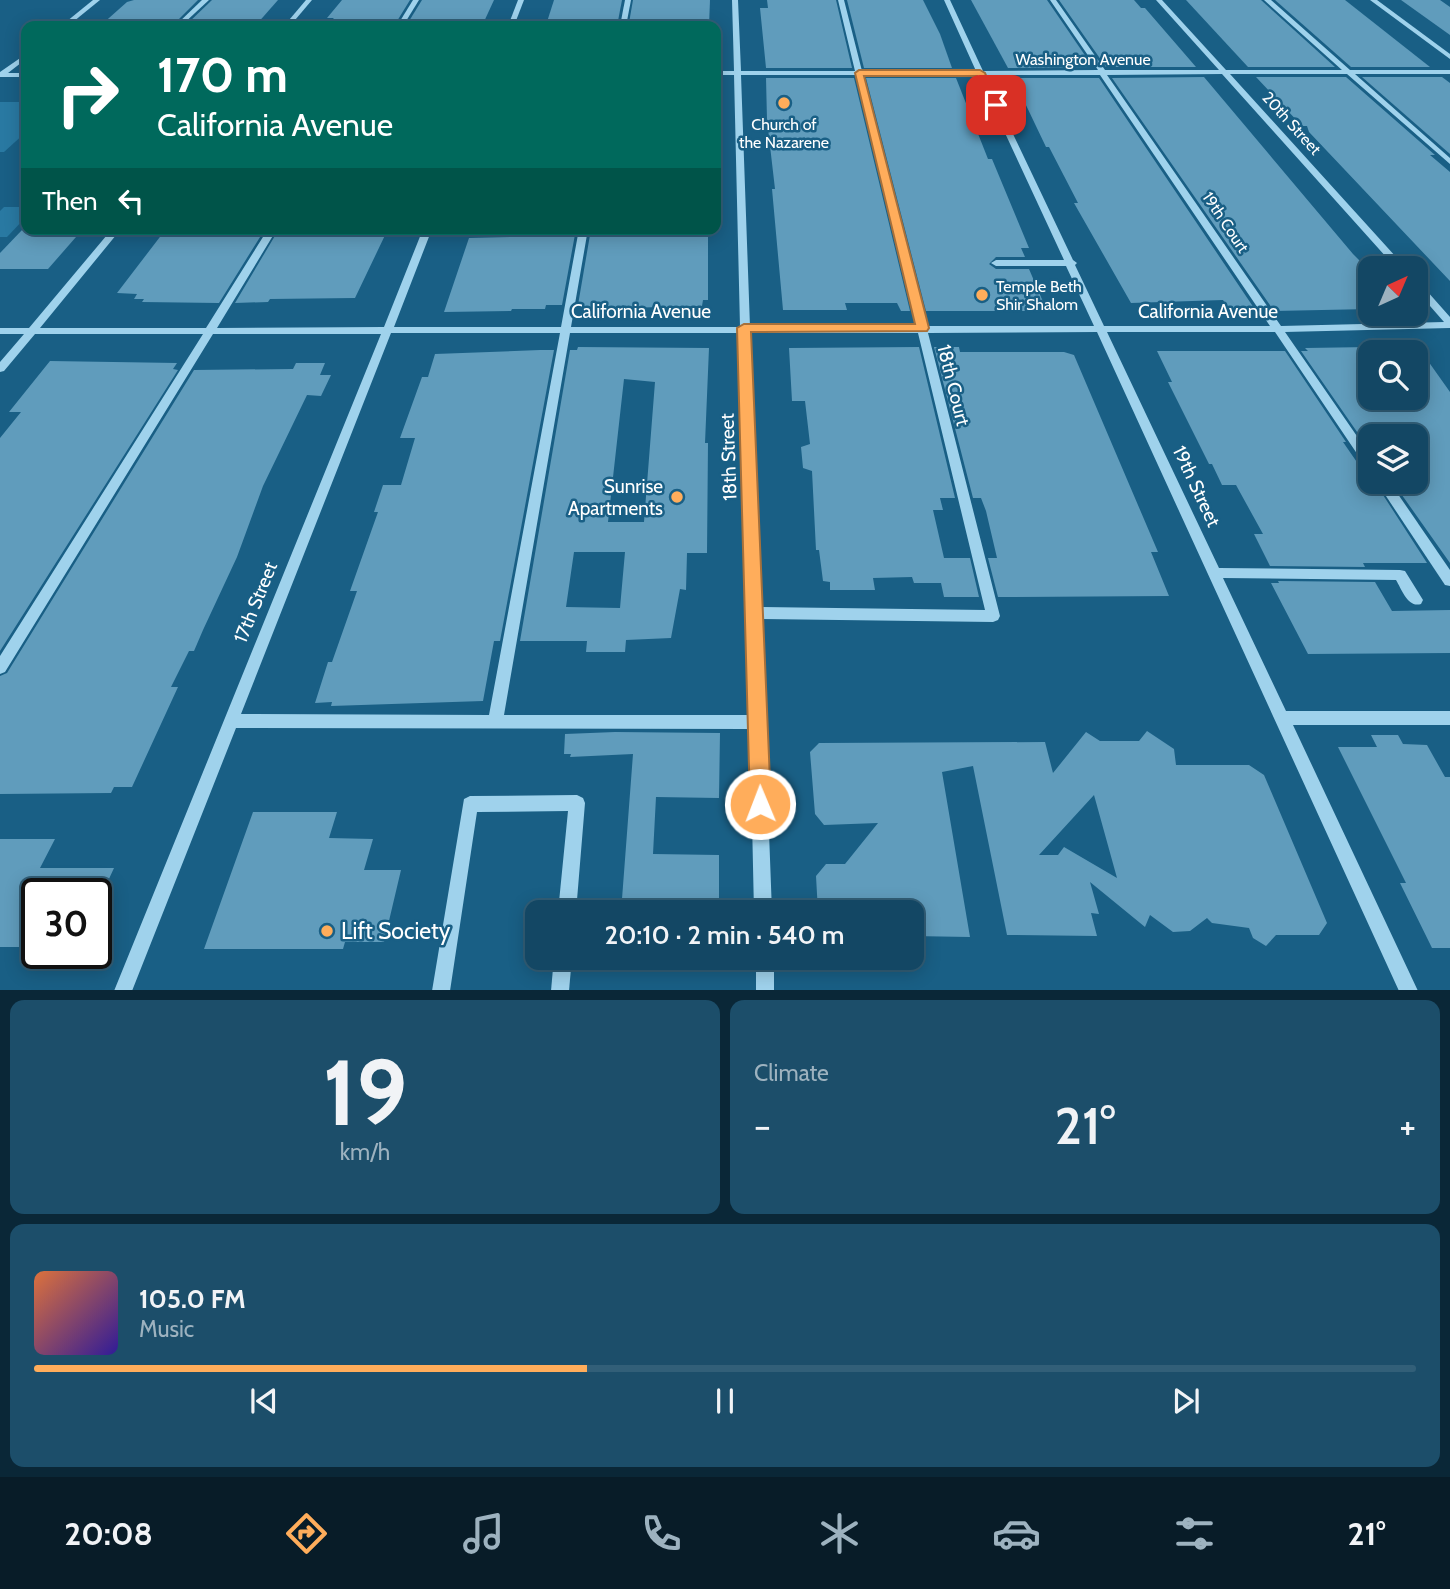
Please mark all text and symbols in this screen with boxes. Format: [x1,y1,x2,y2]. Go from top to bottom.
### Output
text: 170 m [157,45,288,104]
icon: right [42,49,133,140]
street label: Washington Avenue [1015,50,1151,69]
pin [966,75,1026,135]
icon: arrive [977,86,1015,124]
street label: 20th Street [1258,88,1325,159]
marker: Church of the Nazarene [776,95,792,111]
text: California Avenue [157,105,393,144]
place label: Church of the Nazarene [739,115,829,152]
icon: left [112,182,150,220]
text: Then [42,185,98,217]
street label: 19th Court [1198,188,1253,257]
north arrow [1358,256,1428,326]
map controls [1358,256,1428,494]
place label: Temple Beth Shir Shalom [996,277,1082,314]
marker: Temple Beth Shir Shalom [974,287,990,303]
street label: California Avenue [571,300,711,323]
street label: California Avenue [1138,300,1278,323]
button: search [1358,340,1428,410]
street label: 18th Court [932,342,975,429]
street label: 18th Street [715,412,742,501]
button: layers [1358,424,1428,494]
street label: 19th Street [1168,442,1226,531]
place label: Sunrise Apartments [568,475,663,520]
marker: Sunrise Apartments [669,489,685,505]
street label: 17th Street [229,558,282,646]
position arrow [723,767,797,841]
speed limit sign: 30 [21,878,112,969]
place label: Lift Society [341,917,451,945]
text: 20:10 · 2 min · 540 m [605,919,844,951]
marker: Lift Society [319,923,335,939]
text: 19 [323,1037,407,1148]
text: Climate [754,1059,829,1087]
text: 21° [1055,1094,1115,1157]
text: − [754,1102,771,1149]
text: + [1399,1102,1416,1149]
text: km/h [340,1138,390,1166]
text: 105.0 FM [139,1283,246,1315]
text: Music [139,1315,194,1343]
icon: previous [245,1382,283,1420]
icon: pause [706,1382,744,1420]
icon: next [1167,1382,1205,1420]
icon: directions [282,1509,331,1558]
icon: music [459,1509,508,1558]
icon: phone [637,1509,686,1558]
icon: climate [815,1509,864,1558]
icon: car [992,1509,1041,1558]
icon: filters [1170,1509,1219,1558]
text: 20:08 [64,1514,153,1553]
text: 21° [1348,1514,1386,1553]

